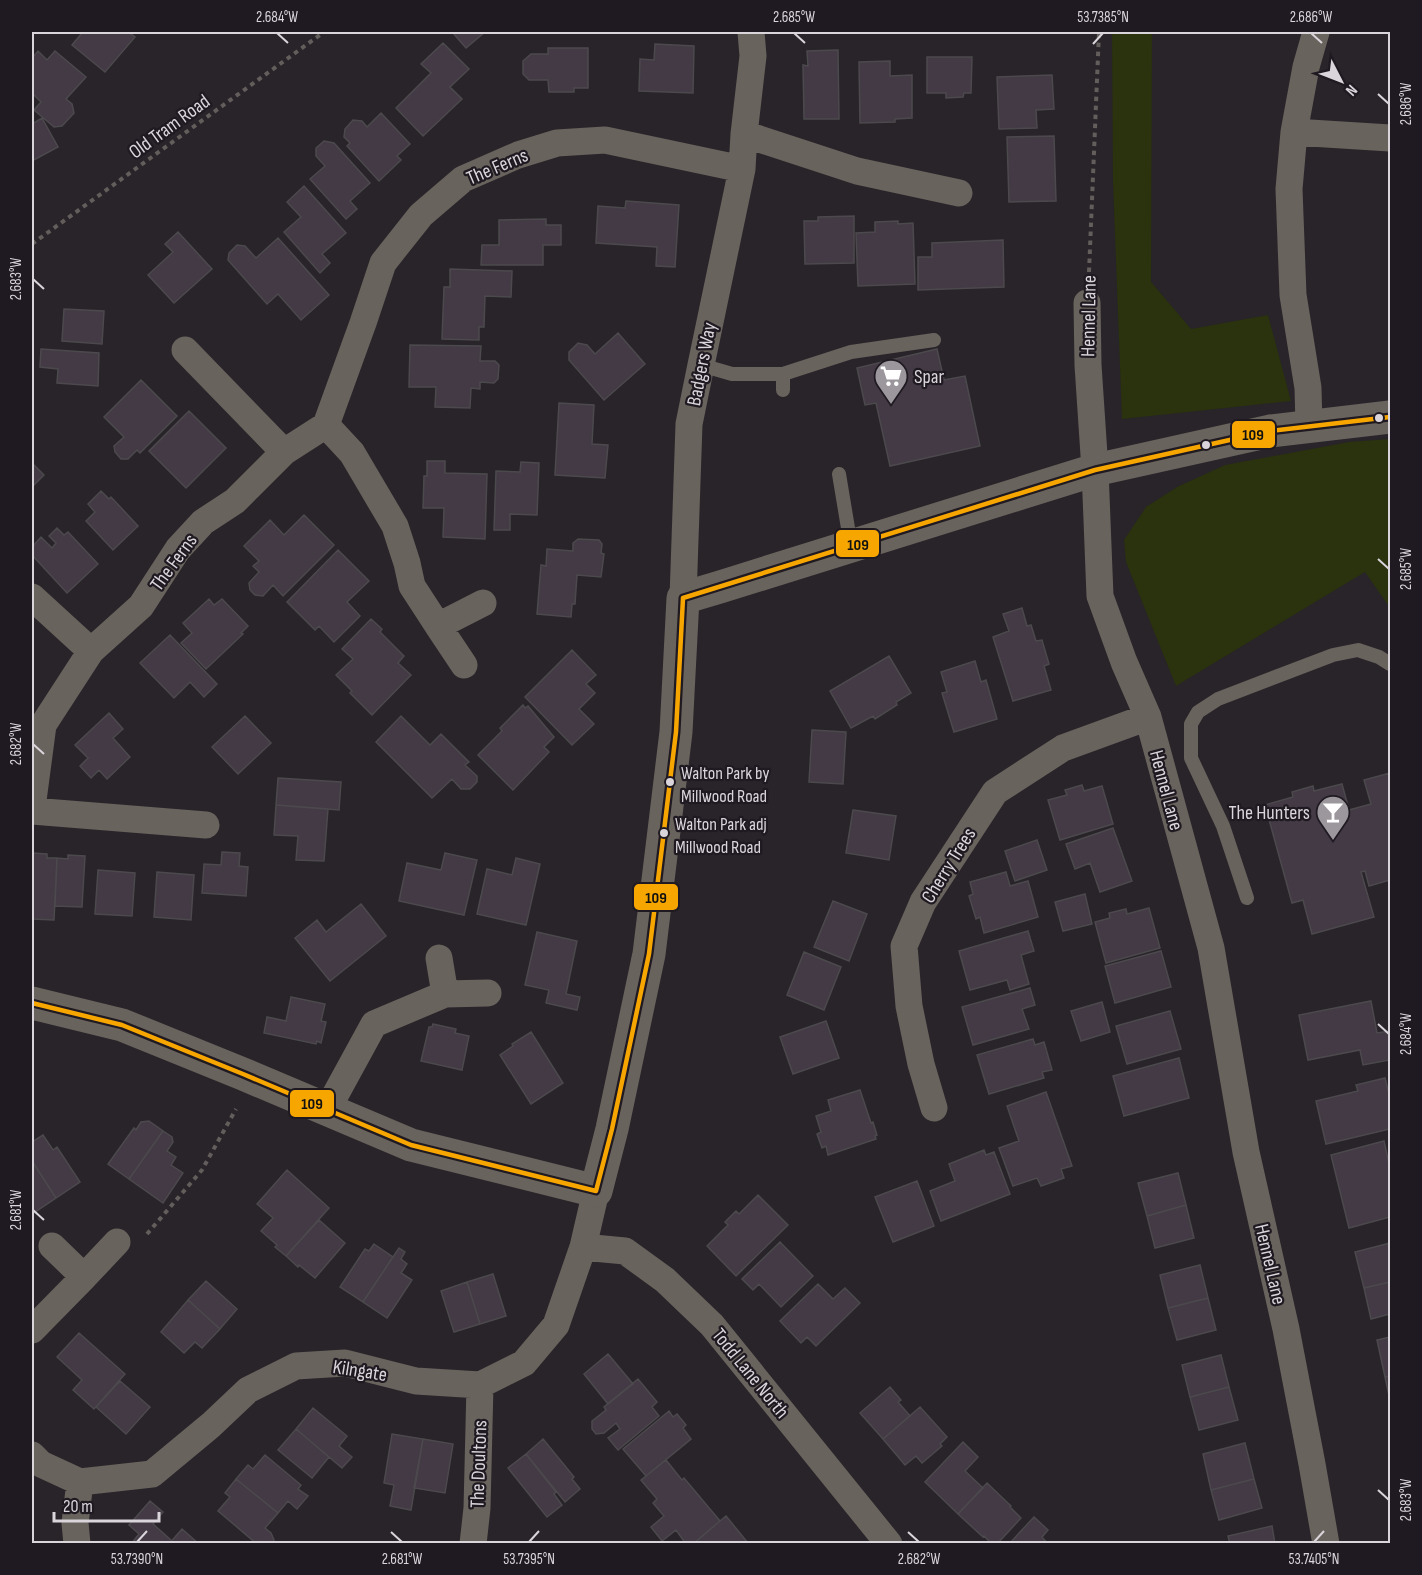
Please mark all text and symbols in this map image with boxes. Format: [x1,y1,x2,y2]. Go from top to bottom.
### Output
text: 2.684°W [256,8,298,27]
text: 2.685°W [773,8,815,27]
text: 53.7385°N [1077,8,1129,27]
text: 2.686°W [1290,8,1333,27]
north arrow [1311,51,1371,111]
text: N [1341,81,1361,100]
text: 2.686°W [1397,82,1416,125]
street label: Old Tram Road [124,89,215,164]
street label: The Ferns [463,143,532,191]
text: 2.683°W [7,258,26,300]
street label: Hennel Lane [1076,275,1102,357]
street label: Badgers Way [682,320,722,408]
supermarket icon: Spar [873,358,909,405]
place label: Spar [914,365,945,389]
unlabelled marker [1373,412,1385,424]
line badge: 109 [1231,420,1276,449]
text: 109 [1242,426,1264,445]
unlabelled marker [1200,439,1212,451]
street label: The Ferns [145,529,202,596]
line badge: 109 [835,529,880,558]
text: 109 [847,536,869,555]
text: 2.685°W [1397,548,1416,590]
text: 2.682°W [7,723,26,765]
street label: Hennel Lane [1144,748,1188,833]
place label: Walton Park by Millwood Road [681,763,769,807]
marker: Walton Park by Millwood Road [664,776,676,788]
bar icon: The Hunters [1315,794,1351,841]
place label: The Hunters [1228,801,1310,825]
place label: Walton Park adj Millwood Road [675,814,767,858]
street label: Cherry Trees [916,823,981,908]
marker: Walton Park adj Millwood Road [658,827,670,839]
line badge: 109 [633,883,679,911]
text: 109 [645,889,667,908]
text: 2.684°W [1397,1013,1416,1055]
line badge: 109 [289,1089,335,1118]
text: 109 [301,1095,323,1114]
text: 2.681°W [7,1189,26,1230]
street label: Hennel Lane [1249,1222,1291,1307]
street label: Todd Lane North [707,1324,794,1424]
street label: Kilngate [331,1355,389,1387]
street label: The Doultons [465,1420,493,1508]
text: 2.683°W [1397,1479,1416,1521]
scale bar [54,1485,159,1523]
text: 20 m [63,1496,93,1517]
text: 53.7390°N [111,1550,163,1569]
text: 2.681°W [382,1550,423,1569]
text: 53.7395°N [503,1550,555,1569]
text: 2.682°W [898,1550,940,1569]
text: 53.7405°N [1289,1550,1339,1569]

